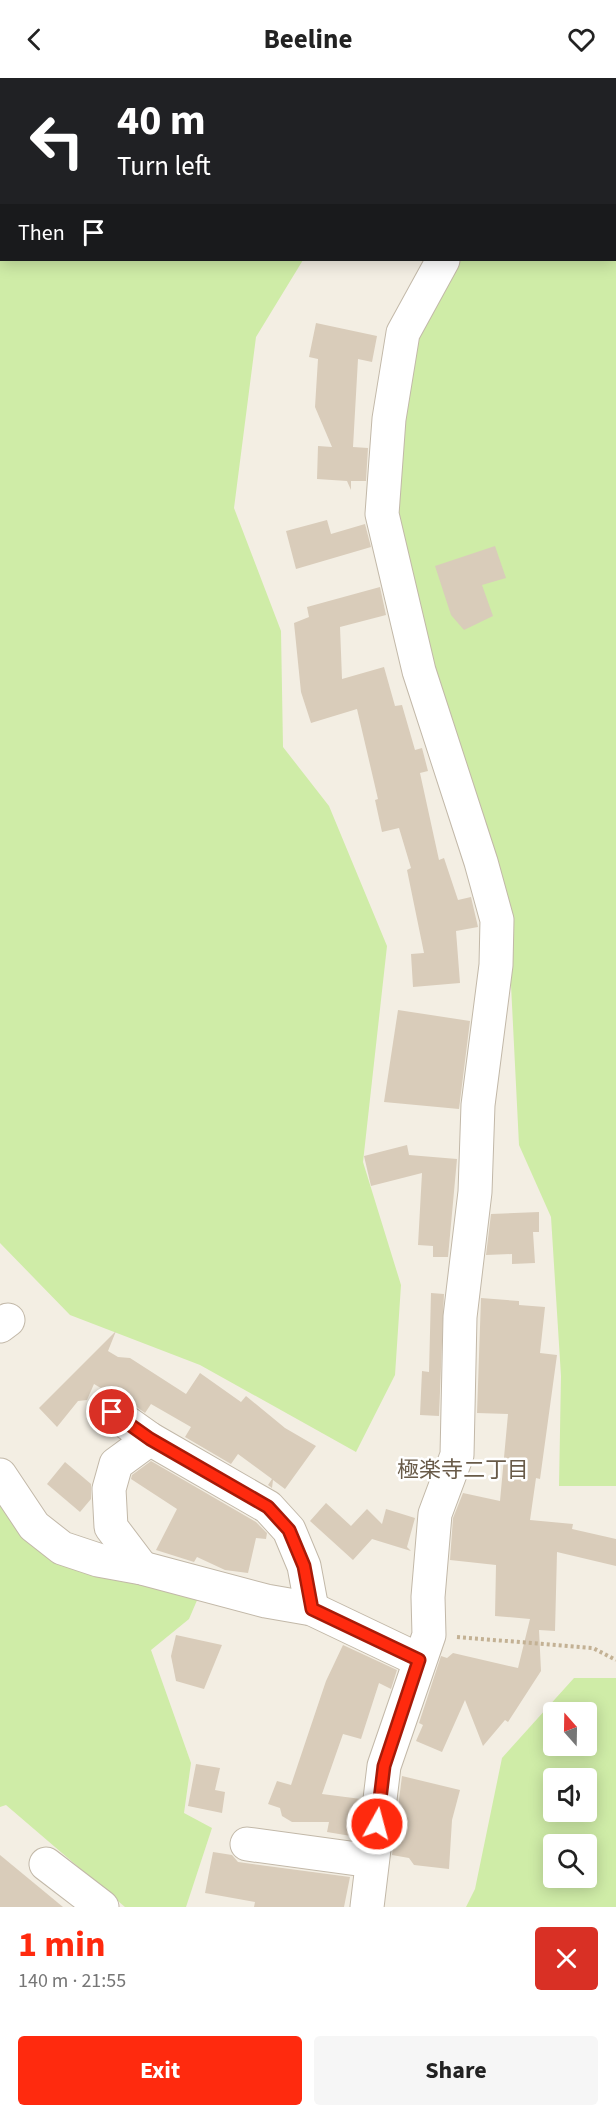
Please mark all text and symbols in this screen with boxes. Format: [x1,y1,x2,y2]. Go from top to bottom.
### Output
text: Beeline [264,20,352,59]
icon: back [18,23,51,56]
icon: heart [565,23,598,56]
text: 40 m [117,91,206,151]
icon: left [18,102,96,180]
text: Turn left [117,147,211,186]
icon: arrive [77,216,110,249]
text: Then [18,217,65,249]
pin [86,1386,137,1437]
icon: arrive [95,1395,128,1428]
district label: 極楽寺二丁目 [397,1454,529,1486]
north arrow [543,1702,597,1756]
map controls [543,1702,597,1888]
button: sound [543,1768,597,1822]
position arrow [345,1792,409,1856]
button: search [543,1834,597,1888]
text: 1 min [18,1919,106,1970]
button: close [535,1927,598,1990]
text: 140 m · 21:55 [18,1967,126,1995]
button: Exit [18,2036,302,2105]
button: Share [314,2036,598,2105]

